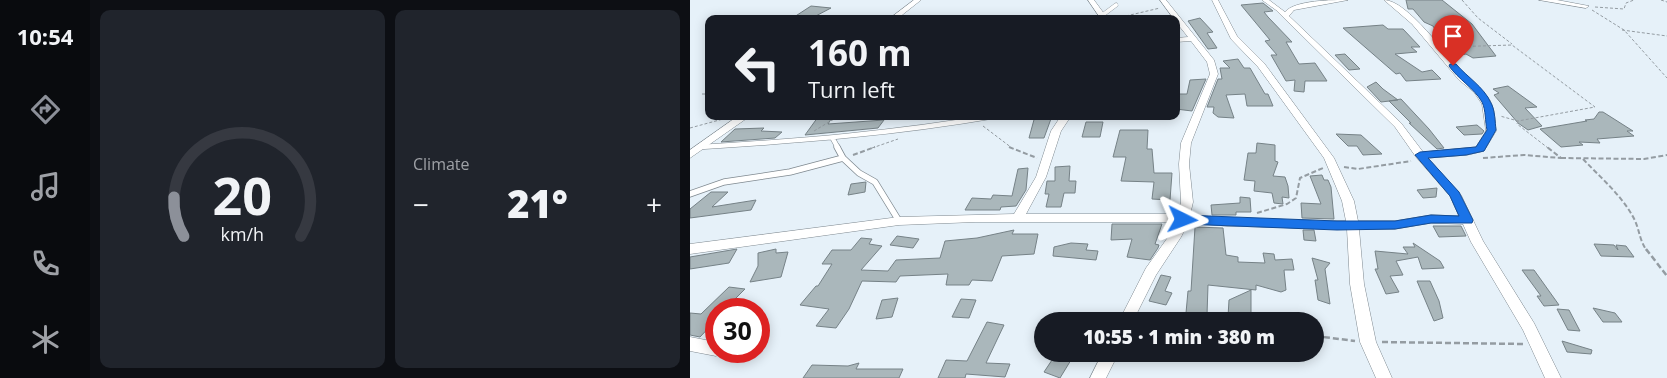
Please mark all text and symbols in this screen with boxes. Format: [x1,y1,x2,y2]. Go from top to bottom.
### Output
pin [1432,15,1474,66]
text: 10:54 [17,21,73,51]
icon: arrive [1439,22,1467,50]
text: 160 m [808,29,912,76]
icon: left [725,35,790,100]
text: Turn left [808,74,895,104]
icon: directions [28,92,63,127]
text: Climate [413,153,470,175]
text: 20 [213,159,272,230]
icon: music [28,169,63,204]
text: 21° [507,177,568,229]
text: − [413,185,429,223]
text: + [646,185,662,223]
position arrow [1156,193,1208,245]
text: km/h [221,222,264,246]
icon: phone [28,246,63,281]
speed limit sign: 30 [705,298,770,363]
icon: climate [28,322,63,357]
text: 10:55 · 1 min · 380 m [1083,324,1275,350]

